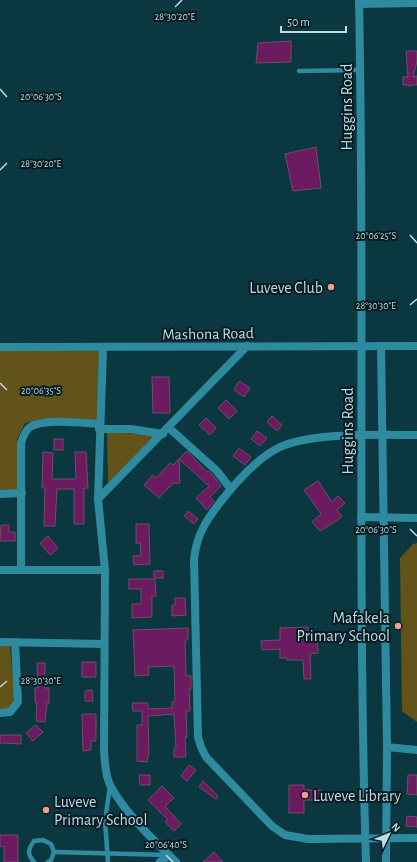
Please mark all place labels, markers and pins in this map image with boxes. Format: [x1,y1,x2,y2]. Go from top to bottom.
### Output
place label: Luveve Club [249,280,323,296]
marker: Luveve Club [326,282,336,292]
place label: Mafakela Primary School [297,610,390,645]
marker: Mafakela Primary School [393,621,403,631]
place label: Luveve Library [313,788,401,805]
marker: Luveve Library [300,790,310,800]
place label: Luveve Primary School [54,794,147,829]
marker: Luveve Primary School [41,805,51,815]

